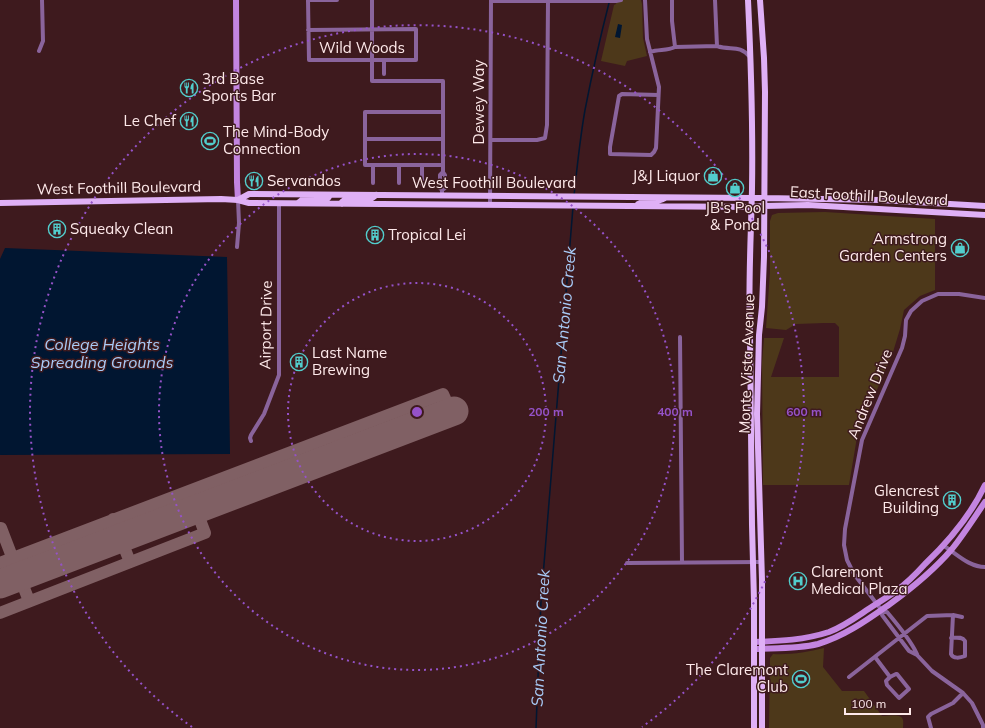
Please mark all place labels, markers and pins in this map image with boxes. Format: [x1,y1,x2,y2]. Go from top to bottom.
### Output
place label: 3rd Base Sports Bar [202,69,277,105]
restaurant icon: 3rd Base Sports Bar [179,78,199,98]
place label: Le Chef [124,111,177,130]
restaurant icon: Le Chef [179,111,199,131]
place label: The Mind-Body Connection [223,122,329,158]
sports icon: The Mind-Body Connection [200,131,220,151]
place label: J&J Liquor [632,166,701,185]
shop icon: J&J Liquor [703,166,723,186]
restaurant icon: Servandos [244,171,264,191]
place label: Servandos [267,171,341,190]
shop icon: JB's Pool & Pond [725,178,745,198]
place label: JB's Pool & Pond [705,198,765,234]
building icon: Squeaky Clean [47,219,67,239]
place label: Squeaky Clean [70,219,173,238]
building icon: Tropical Lei [365,225,385,245]
place label: Tropical Lei [388,225,466,244]
place label: Armstrong Garden Centers [839,229,947,265]
shop icon: Armstrong Garden Centers [950,238,970,258]
place label: Last Name Brewing [312,343,387,379]
building icon: Last Name Brewing [289,352,309,372]
centre of rings [410,405,424,419]
place label: Glencrest Building [874,481,939,517]
building icon: Glencrest Building [942,490,962,510]
place label: Claremont Medical Plaza [811,562,908,598]
hospital icon: Claremont Medical Plaza [788,571,808,591]
place label: The Claremont Club [686,660,788,696]
sports icon: The Claremont Club [791,669,811,689]

